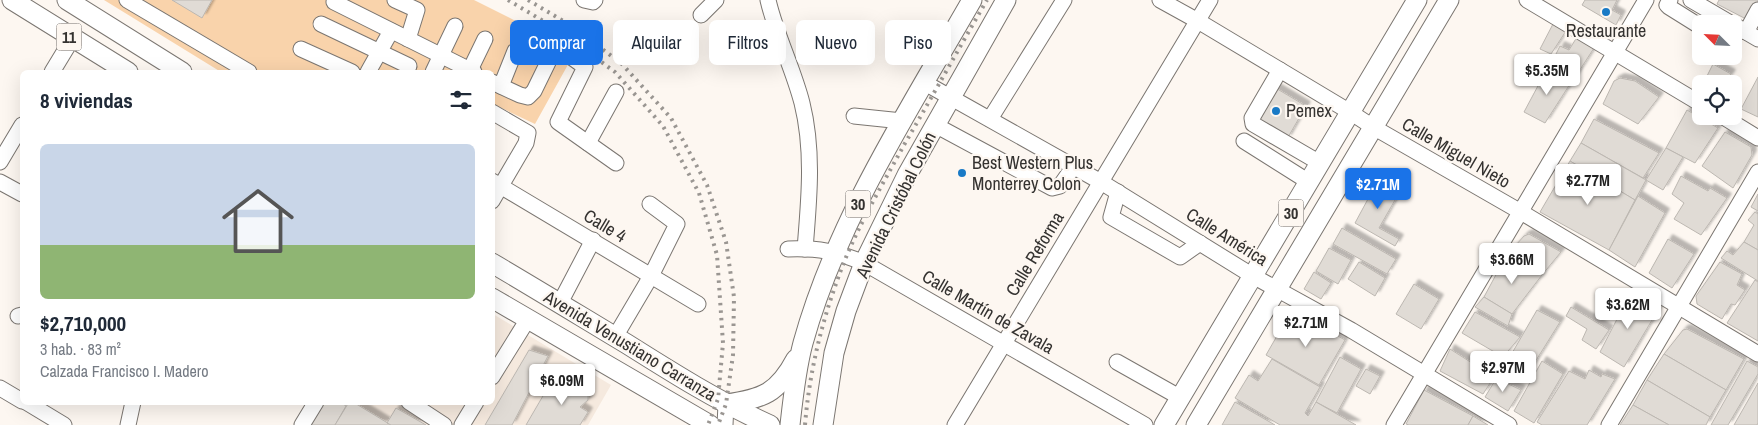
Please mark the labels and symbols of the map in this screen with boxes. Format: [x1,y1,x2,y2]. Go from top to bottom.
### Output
marker: Restaurante [1600,6,1612,18]
north arrow [1692,15,1742,65]
place label: Restaurante [1566,18,1646,43]
road number: 11 [56,24,82,51]
pin: $5.35M [1506,54,1588,96]
place label: Pemex [1286,98,1333,123]
marker: Pemex [1270,105,1282,117]
street label: Calle Miguel Nieto [1397,111,1515,194]
street label: Avenida Cristóbal Colón [849,128,942,283]
place label: Best Western Plus Monterrey Colon [972,150,1093,196]
pin: $2.77M [1547,164,1629,206]
marker: Best Western Plus Monterrey Colon [956,167,968,179]
pin: $2.71M [1337,168,1419,210]
road number: 30 [846,190,870,218]
road number: 30 [1278,200,1304,227]
street label: Calle América [1182,202,1273,272]
street label: Calle 4 [579,203,631,248]
street label: Calle Reforma [1000,207,1070,301]
pin: $3.66M [1471,242,1553,285]
street label: Calle Martín de Zavala [918,264,1059,360]
street label: Avenida Venustiano Carranza [539,284,721,407]
pin: $3.62M [1587,288,1669,330]
pin: $2.71M [1265,306,1347,348]
pin: $2.97M [1462,350,1544,393]
pin: $6.09M [521,364,603,406]

